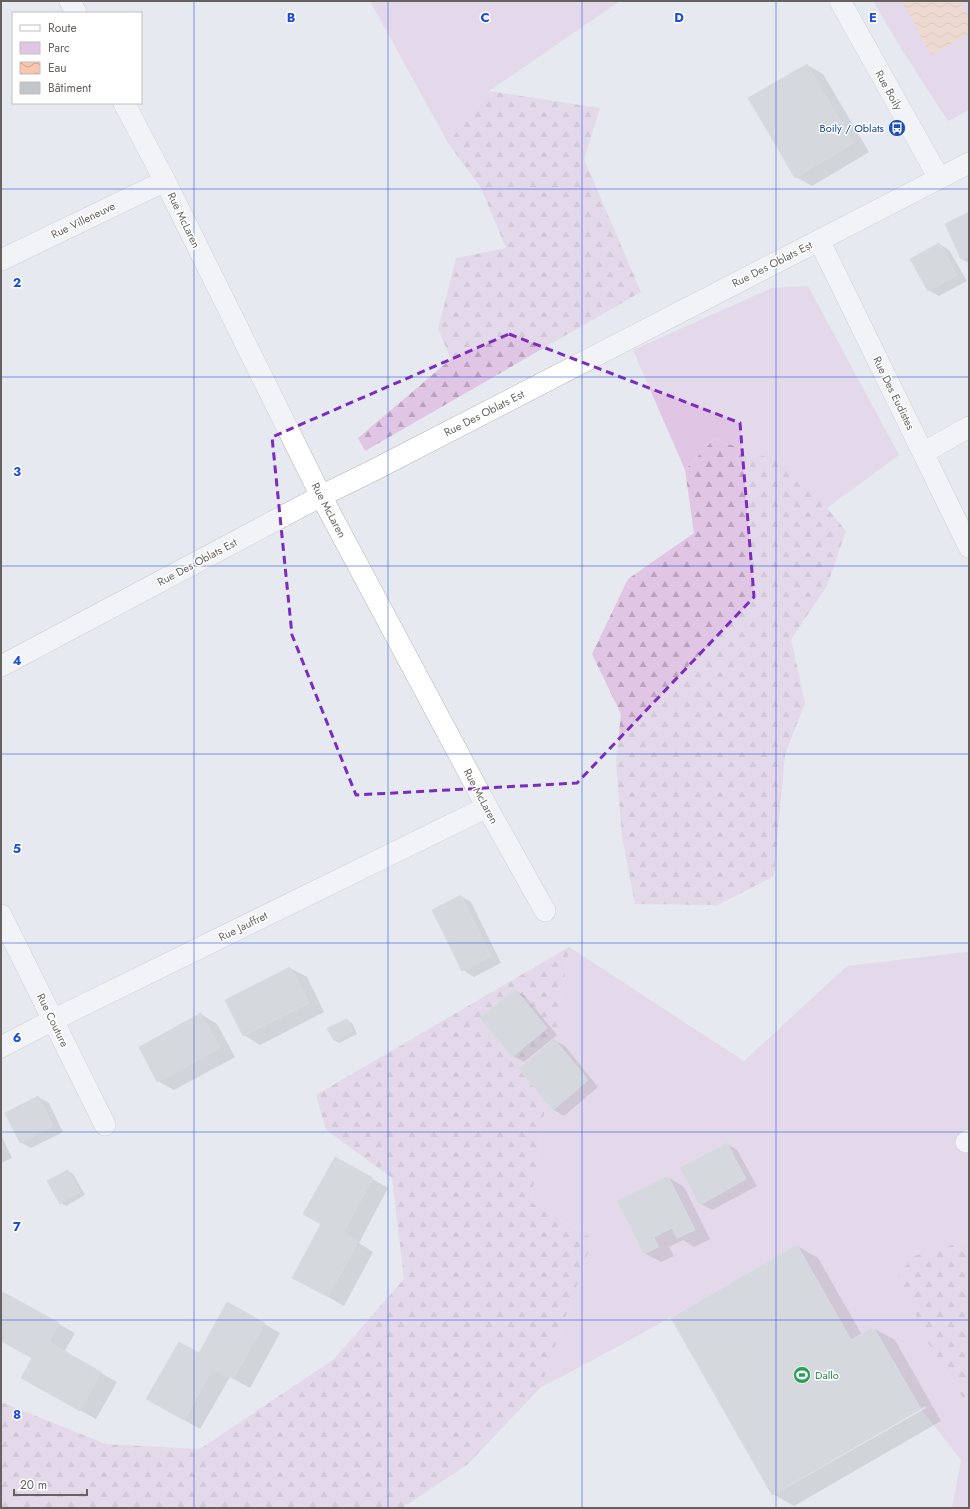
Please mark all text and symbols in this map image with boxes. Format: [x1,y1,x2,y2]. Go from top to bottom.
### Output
text: B [287,8,296,27]
text: C [480,8,490,27]
text: D [674,8,684,27]
text: E [869,8,877,27]
legend [12,12,142,104]
text: Route [48,19,77,37]
text: Parc [48,39,70,57]
text: Eau [48,59,67,77]
street label: Rue Boily [872,67,907,113]
text: Bâtiment [48,79,91,97]
bus stop icon: Boily / Oblats [887,118,907,138]
place label: Boily / Oblats [820,120,885,136]
street label: Rue McLaren [164,189,204,251]
street label: Rue Villeneuve [48,197,118,242]
street label: Rue Des Oblats Est [729,237,815,291]
text: 2 [13,273,21,292]
street label: Rue Des Eudistes [869,354,919,433]
street label: Rue Des Oblats Est [441,386,527,440]
text: 3 [13,462,21,481]
street label: Rue McLaren [308,480,350,540]
street label: Rue Des Oblats Est [154,534,240,590]
text: 4 [12,651,22,670]
street label: Rue McLaren [460,766,502,826]
text: 5 [13,839,21,858]
street label: Rue Jauffret [216,907,271,945]
street label: Rue Couture [33,990,73,1050]
text: 6 [13,1028,22,1047]
text: 7 [13,1217,21,1236]
sports icon: Dallo [792,1365,812,1385]
place label: Dallo [815,1367,839,1383]
text: 8 [13,1405,21,1424]
scale bar [14,1471,87,1497]
text: 20 m [20,1476,47,1494]

